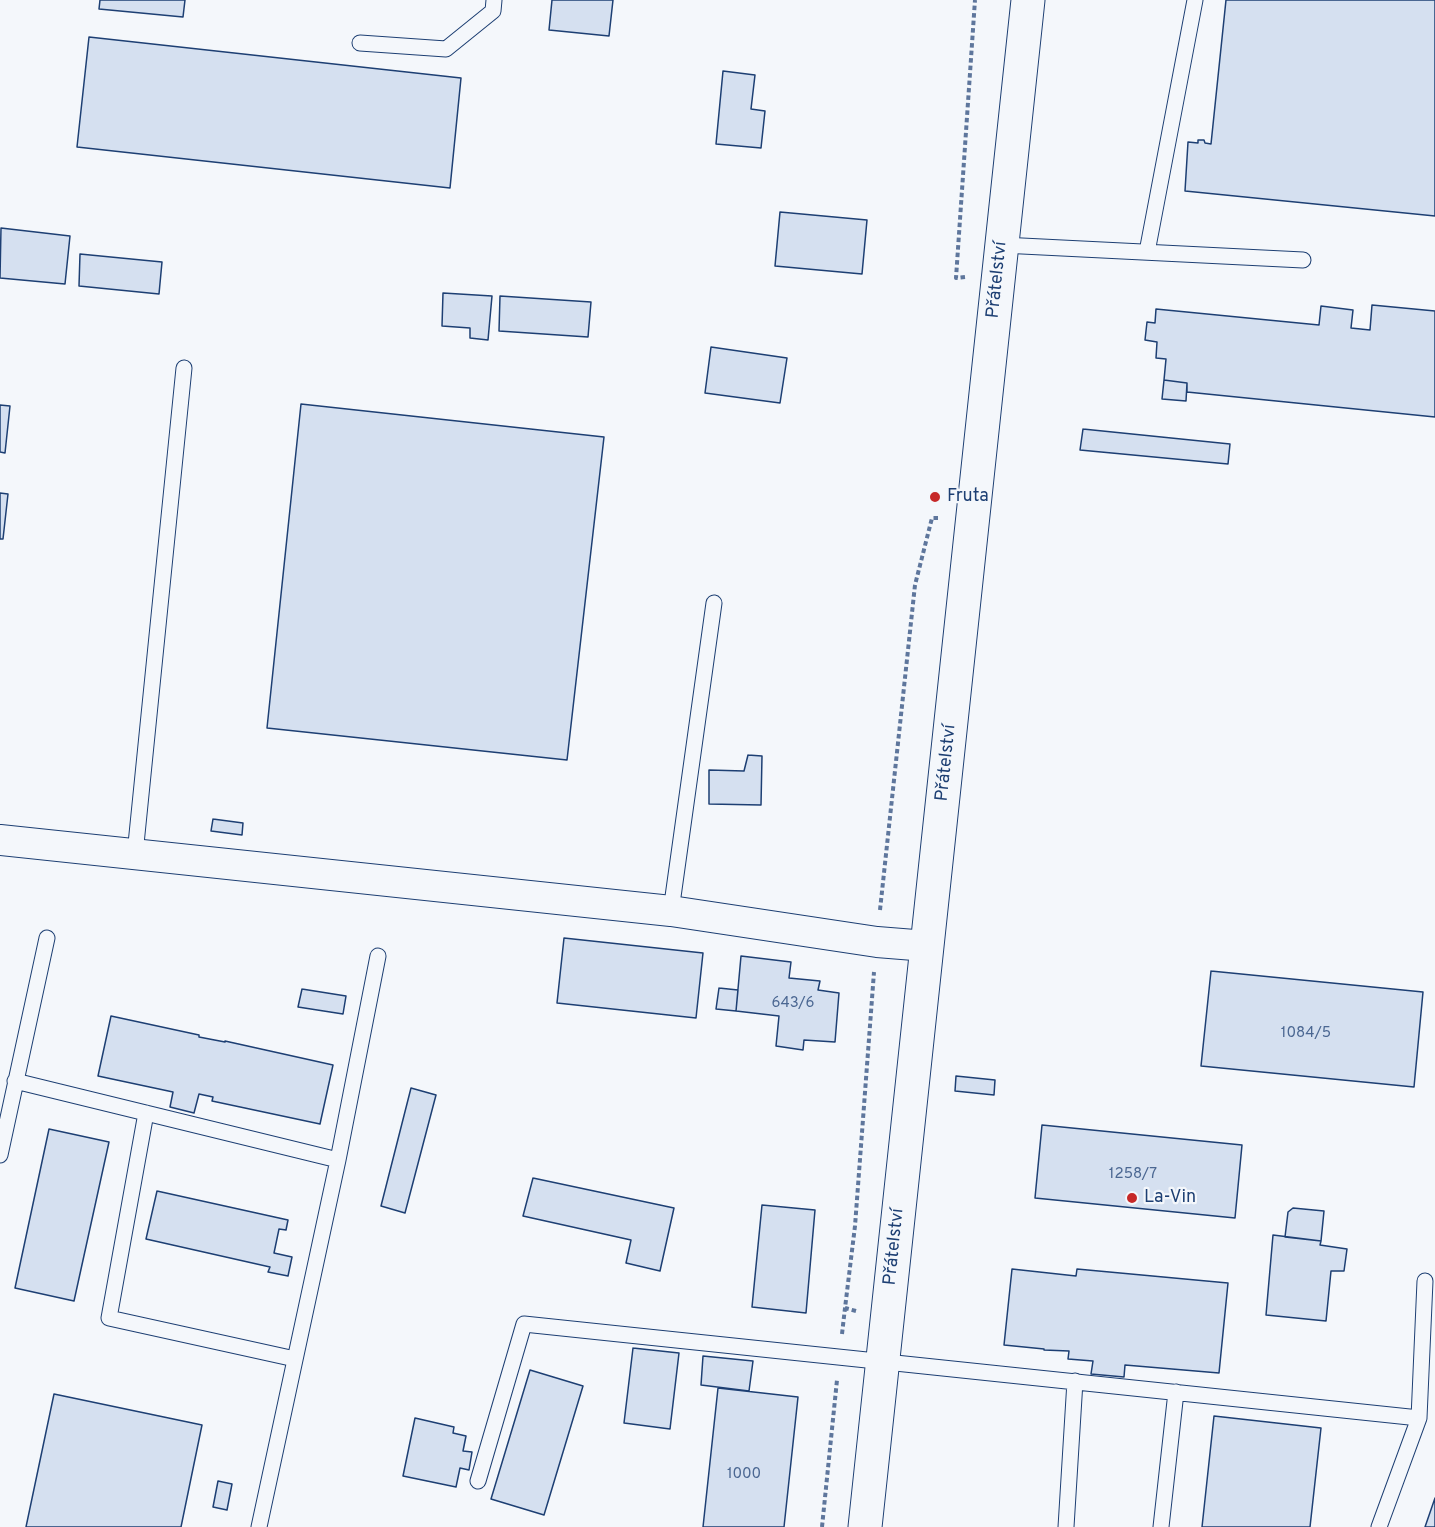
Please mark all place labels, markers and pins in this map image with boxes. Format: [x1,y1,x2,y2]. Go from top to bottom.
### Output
place label: Fruta [947,486,989,508]
marker: Fruta [928,490,942,504]
place label: La-Vin [1144,1187,1196,1209]
marker: La-Vin [1125,1191,1139,1205]

